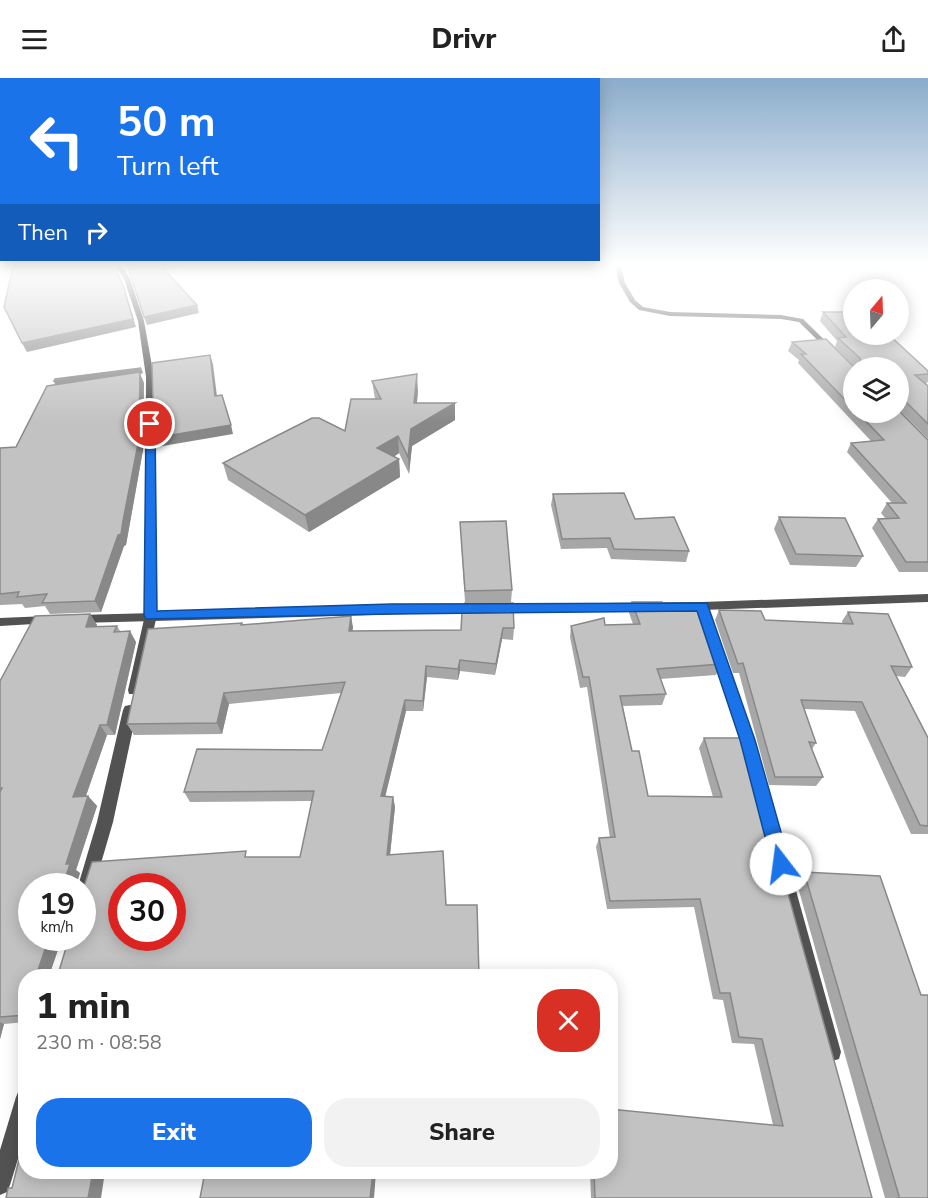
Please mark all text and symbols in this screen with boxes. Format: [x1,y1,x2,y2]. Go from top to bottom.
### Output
text: Drivr [432,21,496,58]
icon: menu [18,23,51,56]
icon: share [877,23,910,56]
text: 50 m [117,94,216,151]
icon: left [18,102,96,180]
text: Turn left [117,148,218,185]
icon: right [80,216,113,249]
text: Then [18,218,68,248]
north arrow [843,279,909,345]
map controls [843,279,909,423]
button: layers [843,357,909,423]
pin [124,398,175,449]
icon: arrive [133,407,166,440]
position arrow [749,832,813,896]
speed limit sign: 30 [108,873,186,951]
text: 19 [39,884,75,925]
text: km/h [40,917,74,937]
text: 1 min [36,982,131,1031]
button: close [537,989,600,1052]
text: 230 m · 08:58 [36,1029,162,1056]
button: Exit [36,1098,312,1167]
button: Share [324,1098,600,1167]

